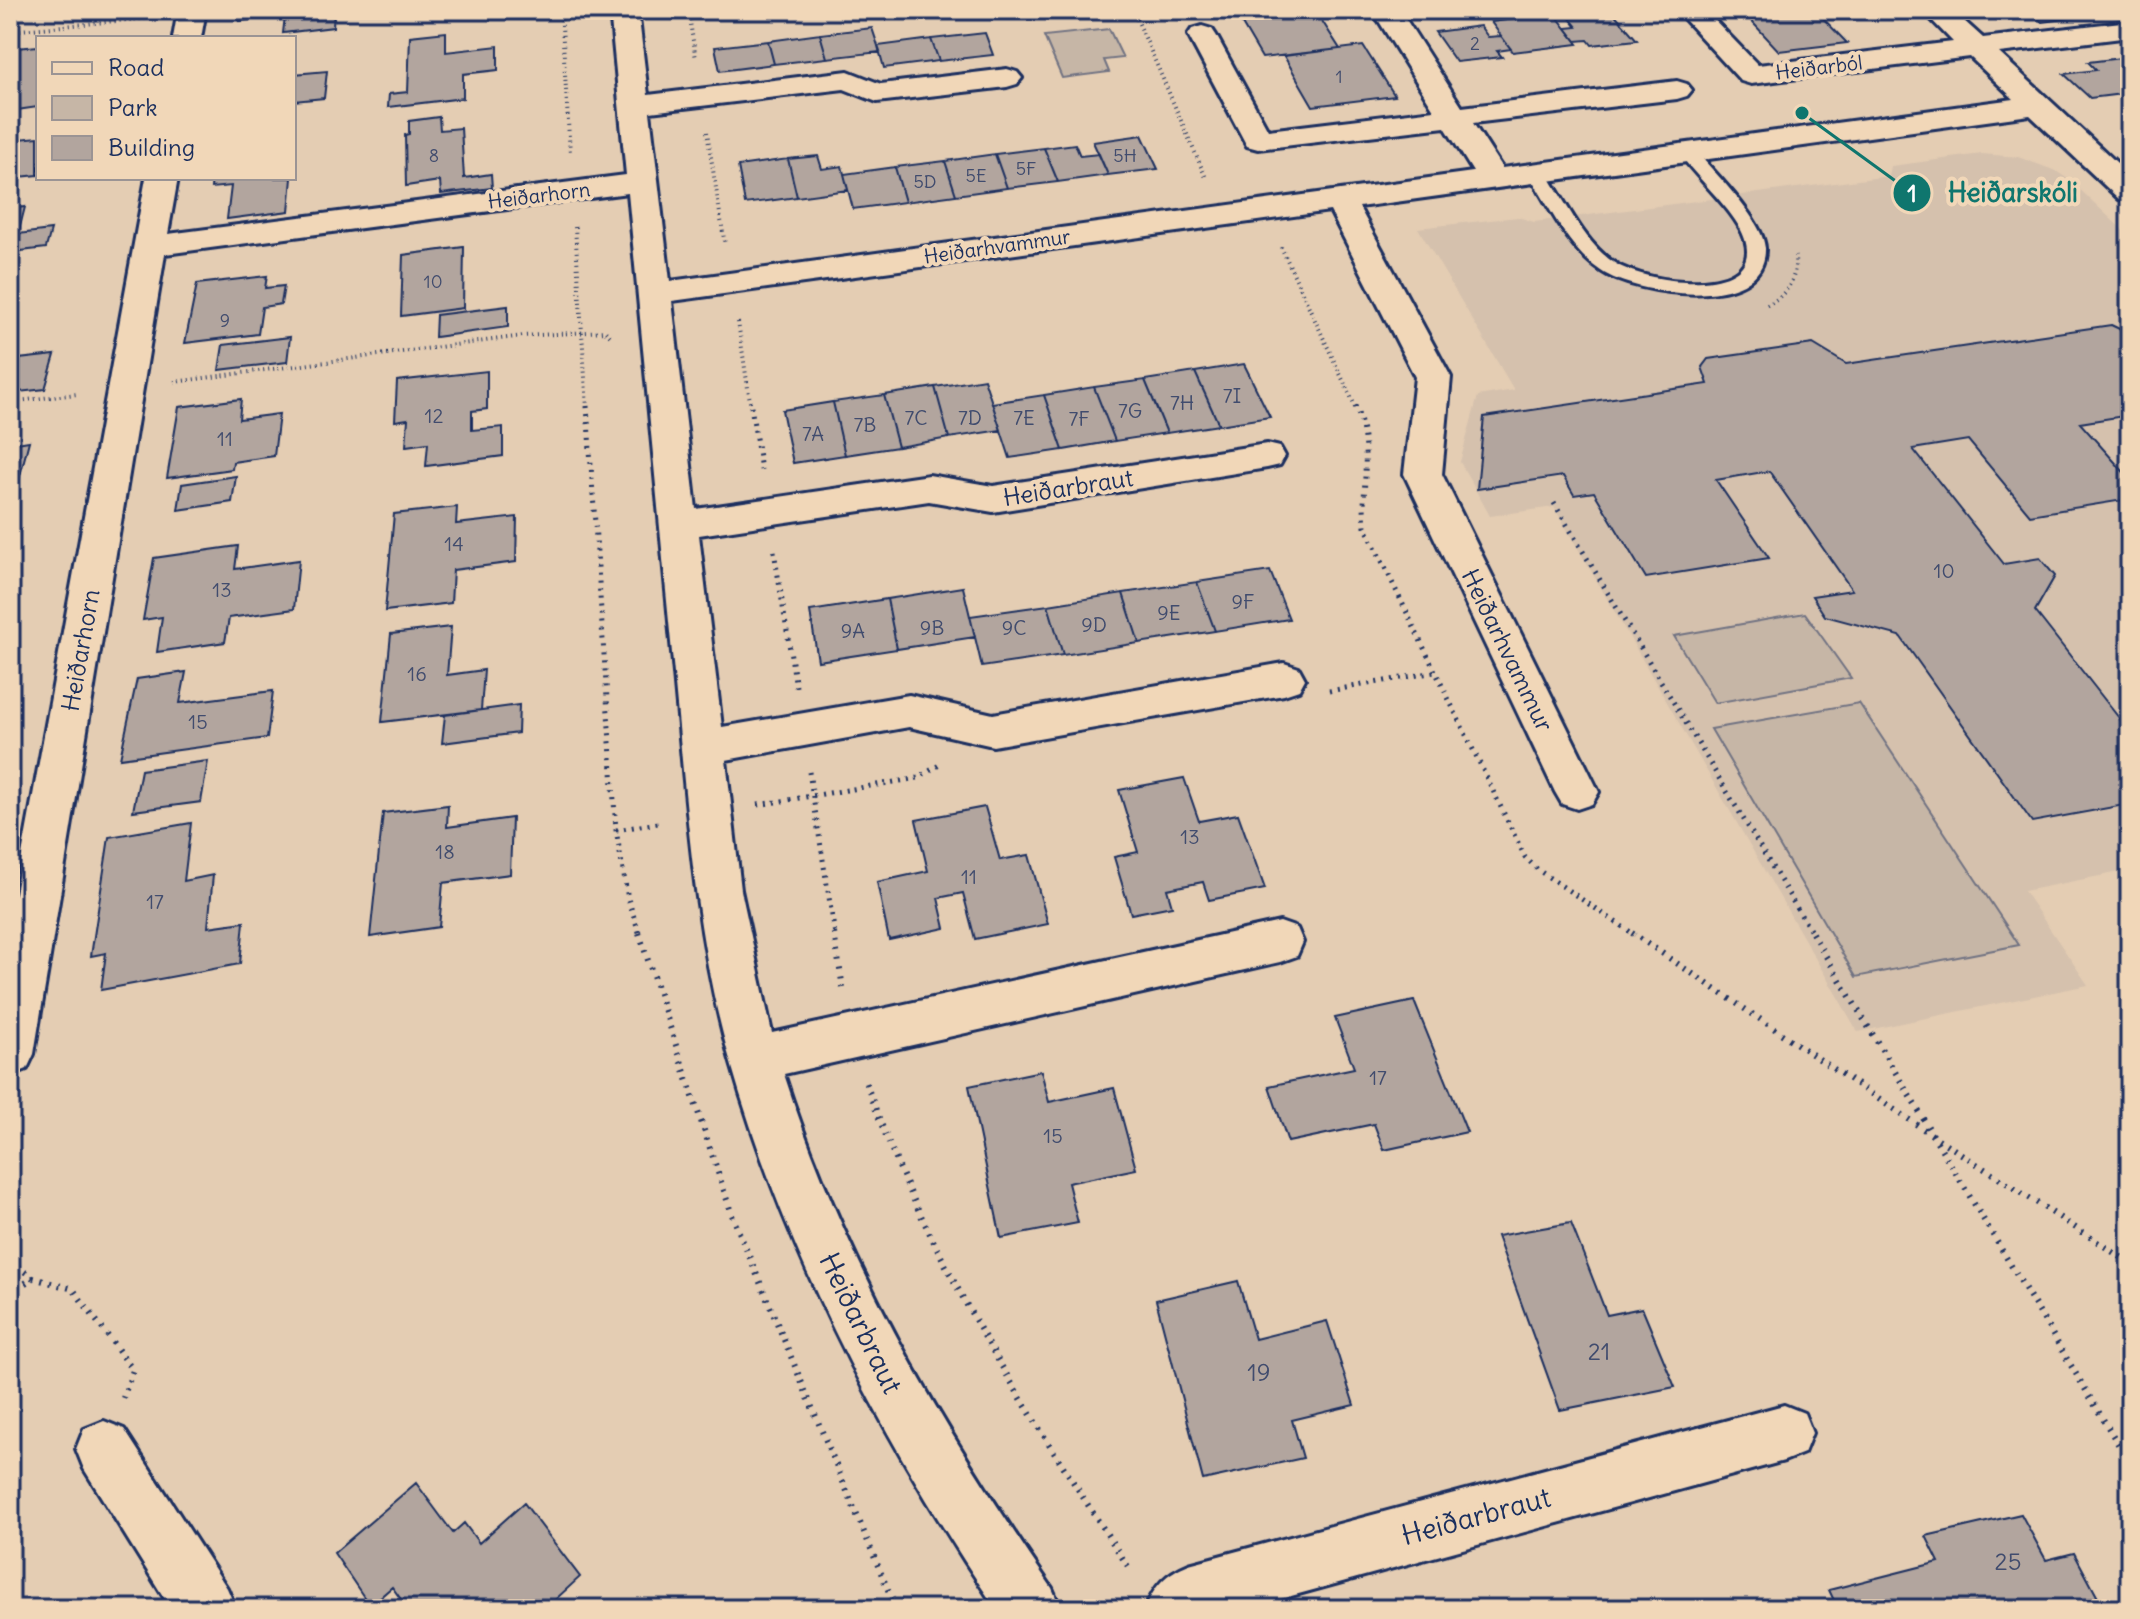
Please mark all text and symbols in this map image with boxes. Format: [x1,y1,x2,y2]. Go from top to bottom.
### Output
house number: 2 [1470,32,1480,55]
legend [36,36,296,180]
street label: Heiðarból [1774,49,1864,85]
text: Road [108,52,164,82]
house number: 1 [1335,65,1343,88]
text: Park [108,92,158,122]
text: Building [108,132,195,162]
house number: 8 [429,144,439,167]
house number: 5H [1113,144,1137,167]
house number: 5F [1016,157,1036,180]
house number: 5E [966,164,986,187]
callout: Heiðarskóli [1892,168,2094,218]
house number: 5D [913,170,937,193]
street label: Heiðarhorn [486,176,592,214]
text: Heiðarskóli [1948,176,2078,209]
text: 1 [1907,178,1917,208]
street label: Heiðarhvammur [922,223,1072,269]
house number: 10 [424,270,443,293]
house number: 9 [220,309,230,332]
house number: 7I [1223,383,1241,408]
house number: 7H [1170,390,1194,415]
house number: 7G [1118,398,1142,423]
house number: 12 [425,403,443,428]
house number: 7C [905,405,927,430]
house number: 7D [958,405,982,430]
house number: 7E [1013,405,1035,430]
house number: 7F [1068,406,1090,431]
house number: 7B [854,412,876,437]
house number: 7A [802,421,824,446]
house number: 11 [217,426,233,451]
street label: Heiðarbraut [1001,462,1135,512]
house number: 14 [444,531,464,556]
house number: 10 [1933,558,1955,583]
street label: Heiðarhvammur [1456,564,1560,736]
house number: 13 [212,577,232,602]
street label: Heiðarhorn [54,586,106,713]
house number: 9F [1232,589,1254,614]
house number: 9E [1157,600,1181,625]
house number: 9D [1081,612,1107,637]
house number: 9B [920,615,944,640]
house number: 9C [1002,615,1026,640]
house number: 9A [841,618,865,643]
house number: 16 [407,661,427,686]
house number: 15 [188,709,208,734]
house number: 13 [1180,824,1200,849]
house number: 18 [435,839,455,864]
house number: 11 [961,864,977,889]
house number: 17 [146,889,164,914]
house number: 17 [1369,1065,1387,1090]
house number: 15 [1043,1123,1063,1148]
street label: Heiðarbraut [811,1246,911,1400]
house number: 21 [1588,1336,1610,1366]
house number: 19 [1247,1357,1271,1387]
street label: Heiðarbraut [1397,1479,1555,1553]
house number: 25 [1995,1546,2021,1576]

